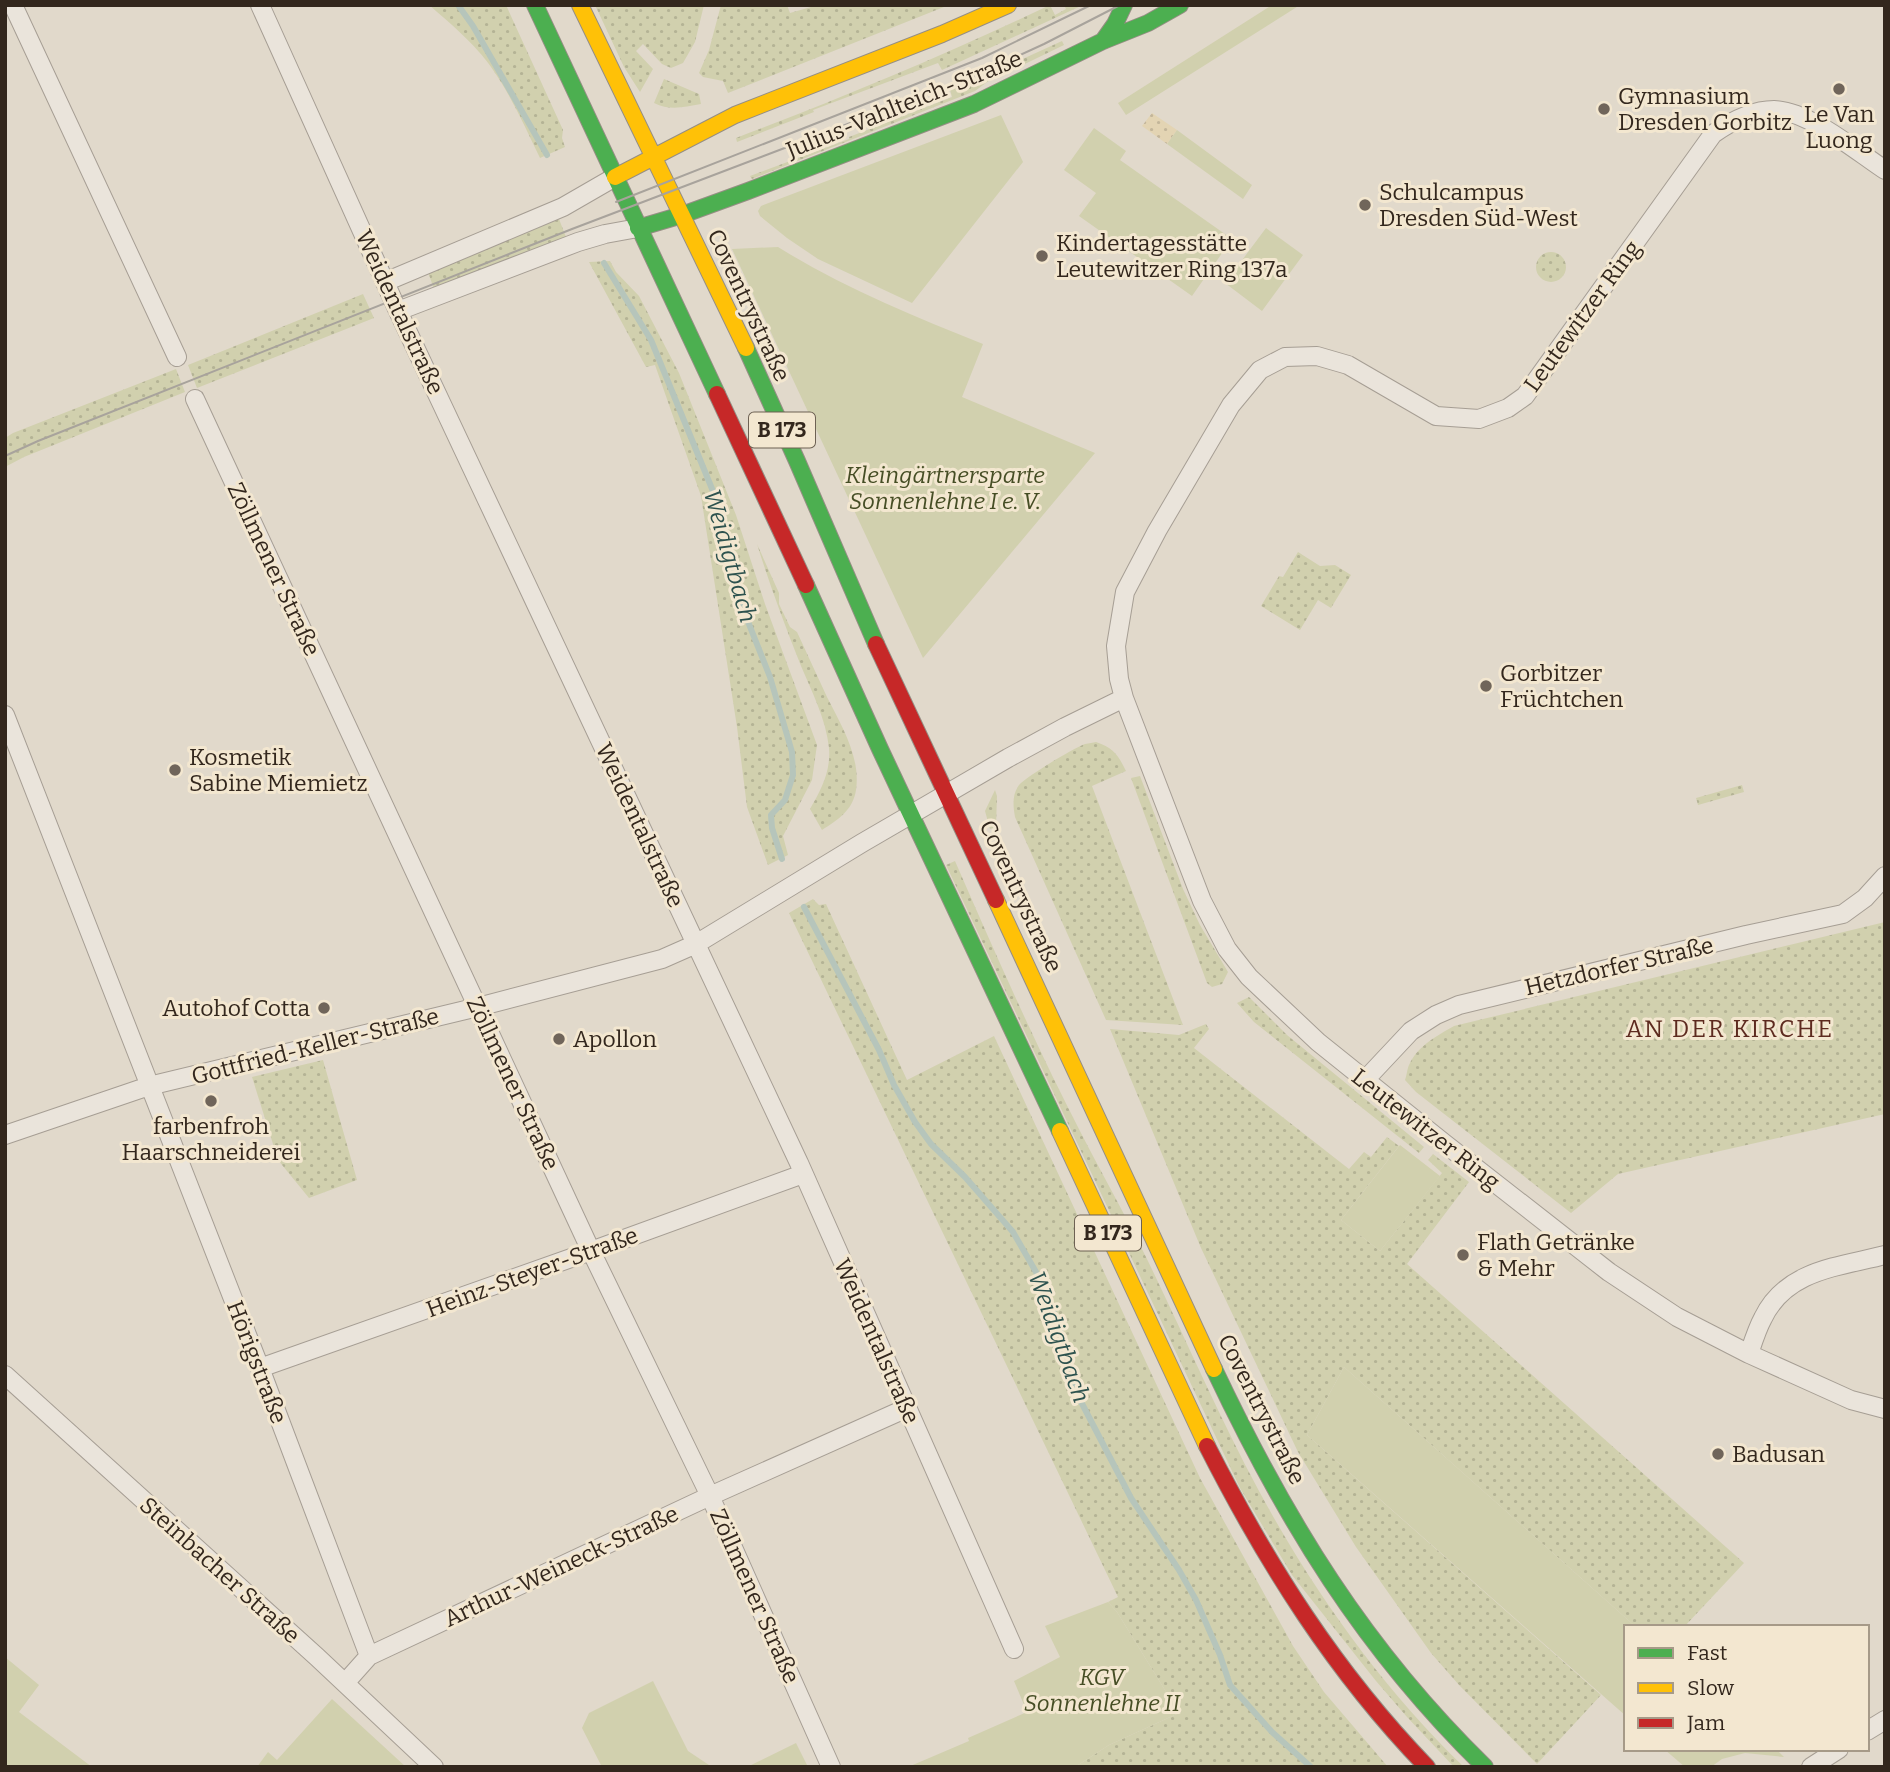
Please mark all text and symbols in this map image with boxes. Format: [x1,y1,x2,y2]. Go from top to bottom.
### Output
street label: Julius-Vahlteich-Straße [781,44,1026,165]
marker: Le Van Luong [1831,81,1847,97]
place label: Gymnasium Dresden Gorbitz [1618,82,1792,136]
place label: Le Van Luong [1804,100,1875,154]
marker: Gymnasium Dresden Gorbitz [1596,101,1612,117]
place label: Schulcampus Dresden Süd-West [1379,178,1578,232]
marker: Schulcampus Dresden Süd-West [1357,197,1373,213]
street label: Coventrystraße [701,224,797,386]
street label: Weidentalstraße [350,225,450,399]
place label: Kindertagesstätte Leutewitzer Ring 137a [1056,229,1288,283]
street label: Leutewitzer Ring [1518,235,1646,397]
marker: Kindertagesstätte Leutewitzer Ring 137a [1034,248,1050,264]
road number: B 173 [749,412,815,448]
park label: Kleingärtnersparte Sonnenlehne I e. V. [845,461,1045,515]
street label: Zöllmener Straße [222,478,326,660]
water label: Weidigtbach [698,486,762,626]
place label: Gorbitzer Früchtchen [1500,659,1624,713]
marker: Gorbitzer Früchtchen [1478,678,1494,694]
street label: Weidentalstraße [590,738,690,912]
place label: Kosmetik Sabine Miemietz [189,743,367,797]
marker: Kosmetik Sabine Miemietz [167,762,183,778]
street label: Coventrystraße [973,815,1069,977]
street label: Hetzdorfer Straße [1522,931,1716,1001]
street label: Zöllmener Straße [461,992,565,1174]
place label: Autohof Cotta [162,994,310,1022]
marker: Autohof Cotta [316,1000,332,1016]
street label: Gottfried-Keller-Straße [188,1002,442,1090]
district label: AN DER KIRCHE [1626,1015,1834,1043]
place label: Apollon [573,1025,657,1053]
marker: Apollon [551,1031,567,1047]
street label: Leutewitzer Ring [1346,1062,1506,1196]
marker: farbenfroh Haarschneiderei [203,1093,219,1109]
place label: farbenfroh Haarschneiderei [122,1112,301,1166]
road number: B 173 [1075,1216,1141,1250]
street label: Heinz-Steyer-Straße [422,1221,642,1323]
place label: Flath Getränke & Mehr [1477,1228,1635,1282]
marker: Flath Getränke & Mehr [1455,1247,1471,1263]
street label: Weidentalstraße [828,1254,926,1428]
water label: Weidigtbach [1022,1268,1096,1406]
street label: Hörigstraße [221,1297,293,1427]
street label: Coventrystraße [1212,1329,1312,1489]
place label: Badusan [1732,1440,1825,1468]
marker: Badusan [1710,1446,1726,1462]
street label: Steinbacher Straße [134,1491,306,1649]
street label: Arthur-Weineck-Straße [439,1499,683,1633]
street label: Zöllmener Straße [704,1504,806,1688]
legend [1624,1625,1869,1751]
text: Fast [1687,1640,1728,1666]
park label: KGV Sonnenlehne II [1024,1663,1181,1717]
text: Slow [1687,1675,1734,1701]
text: Jam [1686,1710,1725,1736]

